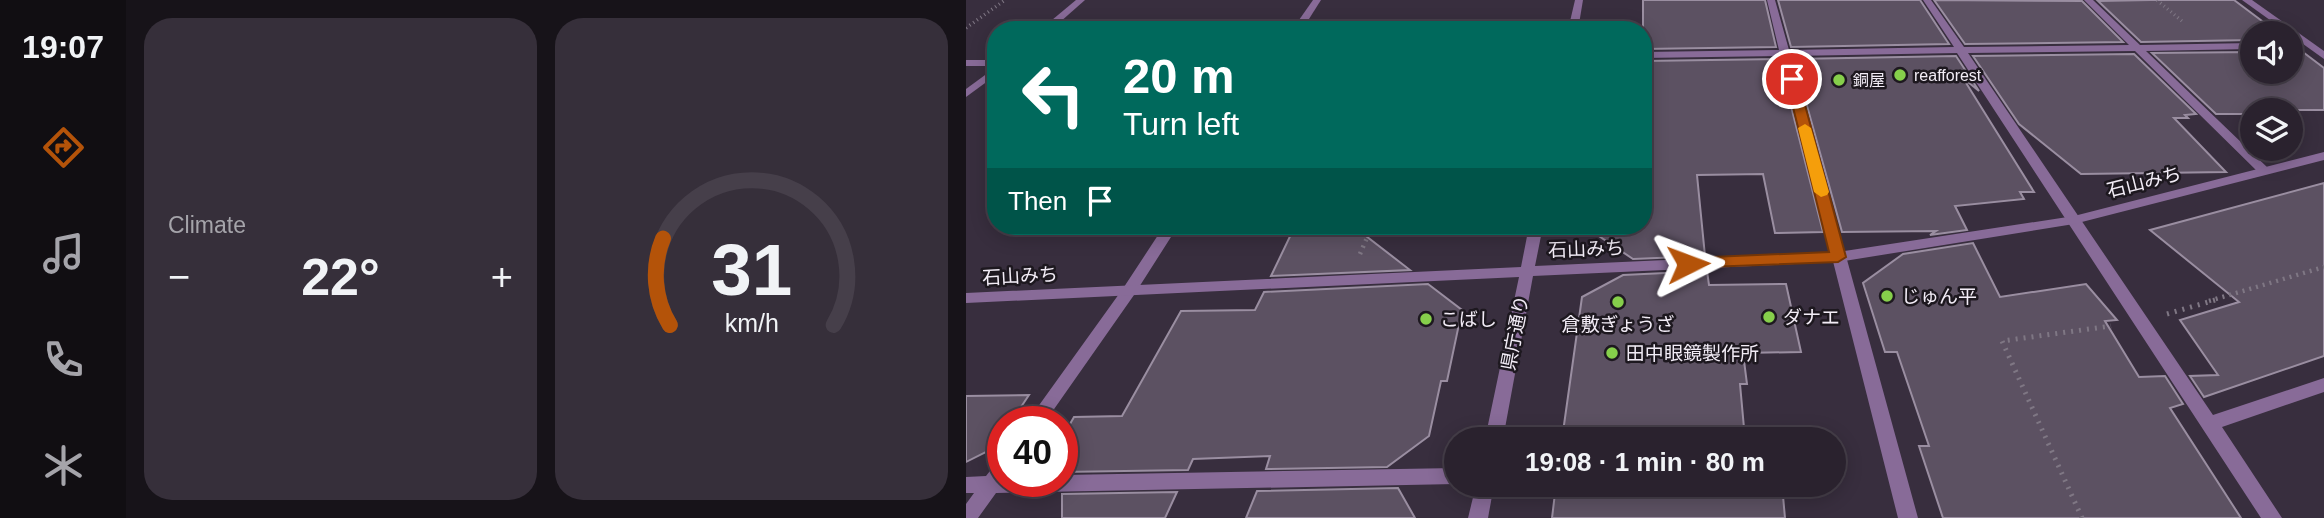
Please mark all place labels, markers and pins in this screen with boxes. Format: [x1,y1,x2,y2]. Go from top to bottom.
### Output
pin [1762,49,1822,109]
marker: reafforest [1892,67,1908,83]
place label: reafforest [1914,67,1982,84]
marker: 銅屋 [1831,72,1847,88]
place label: 銅屋 [1853,72,1885,89]
place label: じゅん平 [1901,286,1977,307]
marker: じゅん平 [1879,288,1895,304]
marker: 倉敷ぎょうざ [1610,294,1626,310]
place label: ダナエ [1783,307,1840,328]
place label: こばし [1440,309,1497,330]
marker: ダナエ [1761,309,1777,325]
marker: こばし [1418,311,1434,327]
place label: 倉敷ぎょうざ [1561,314,1675,335]
place label: 田中眼鏡製作所 [1626,343,1759,364]
marker: 田中眼鏡製作所 [1604,345,1620,361]

